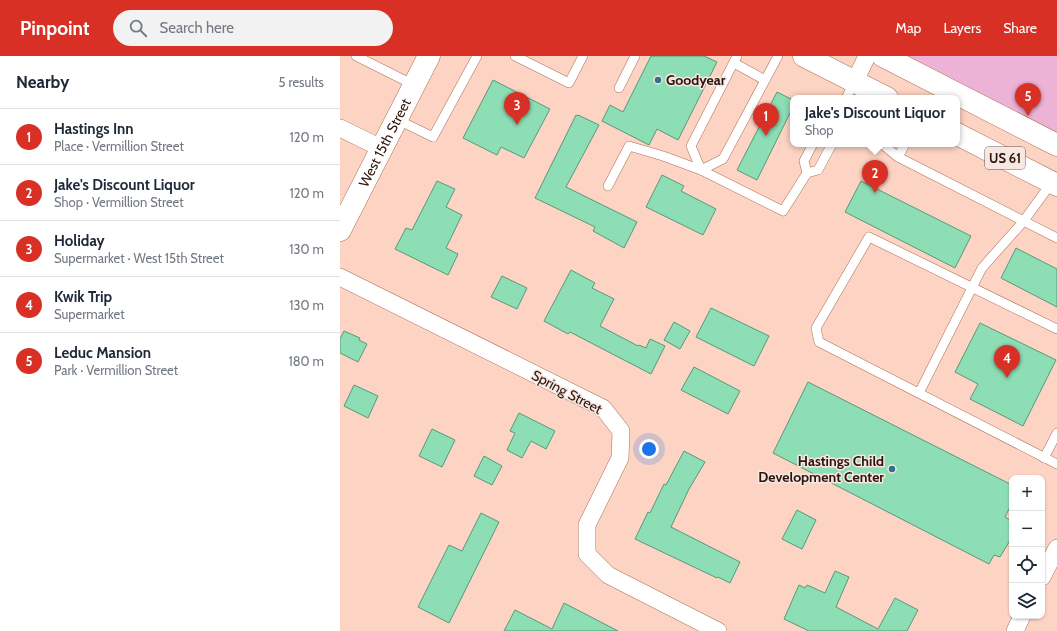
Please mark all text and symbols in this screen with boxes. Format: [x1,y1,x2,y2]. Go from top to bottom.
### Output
search box [113,10,393,46]
text: Pinpoint [20,17,89,40]
icon: search [127,17,149,39]
text: Search here [159,19,234,37]
text: Map [896,19,921,37]
text: Layers [943,19,981,37]
text: Share [1003,19,1037,37]
place label: Goodyear [666,71,726,89]
text: Nearby [16,72,69,92]
text: 5 results [278,74,324,90]
marker: Goodyear [653,75,663,85]
pin: 5 [1015,83,1041,116]
pin: 3 [504,92,530,125]
street label: West 15th Street [354,95,415,190]
popup [790,95,960,147]
pin: 1 [753,103,779,136]
text: Jake's Discount Liquor [805,104,945,122]
text: Hastings Inn [54,120,134,138]
text: Shop [805,122,834,138]
text: 1 [27,129,31,145]
text: 120 m [290,129,324,145]
text: Place · Vermillion Street [54,138,184,154]
road number: US 61 [985,147,1025,169]
pin: 2 [862,160,888,193]
text: Jake's Discount Liquor [54,176,195,194]
text: 2 [26,185,32,201]
text: 120 m [290,185,324,201]
text: Shop · Vermillion Street [54,194,184,210]
text: Holiday [54,232,105,250]
text: 3 [25,241,33,257]
text: 130 m [289,241,324,257]
text: Supermarket · West 15th Street [54,250,224,266]
text: Kwik Trip [54,288,112,306]
text: 4 [25,297,33,313]
text: 130 m [289,297,324,313]
text: Supermarket [54,306,125,322]
text: Leduc Mansion [54,344,151,362]
pin: 4 [994,345,1020,378]
text: 5 [26,353,32,369]
text: 180 m [288,353,324,369]
text: Park · Vermillion Street [54,362,178,378]
street label: Spring Street [529,366,606,418]
your location [639,439,659,459]
place label: Hastings Child Development Center [758,452,884,486]
marker: Hastings Child Development Center [887,464,897,474]
map controls [1009,475,1045,619]
button: + [1009,475,1045,511]
button: − [1009,511,1045,547]
button: locate [1009,547,1045,583]
button: layers [1009,583,1045,619]

